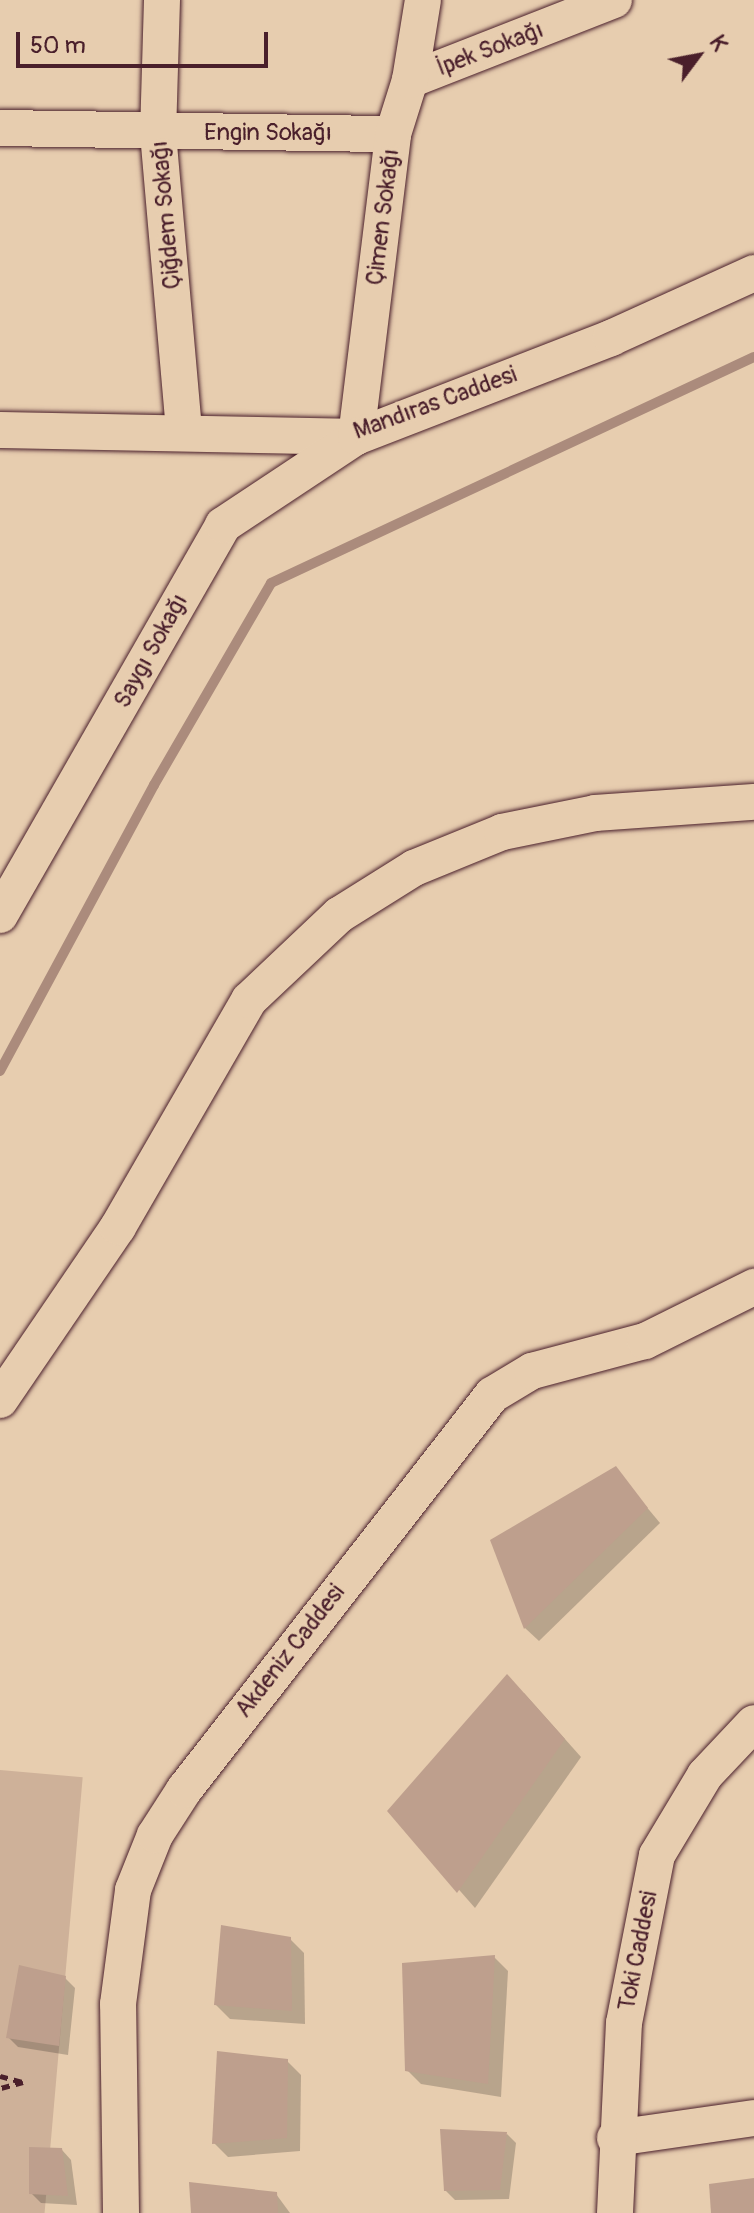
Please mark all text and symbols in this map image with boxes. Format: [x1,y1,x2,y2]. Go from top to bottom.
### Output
street label: İpek Sokağı [432,15,548,83]
scale bar [20,16,272,66]
north arrow [658,16,738,96]
text: K [703,30,734,56]
text: 50 m [30,31,86,60]
street label: Engin Sokağı [204,119,332,147]
street label: Çiğdem Sokağı [145,140,187,290]
street label: Çimen Sokağı [360,147,406,287]
street label: Mandıras Caddesi [349,360,521,446]
street label: Saygı Sokağı [108,589,194,713]
street label: Akdeniz Caddesi [229,1579,351,1723]
street label: Toki Caddesi [612,1889,664,2013]

